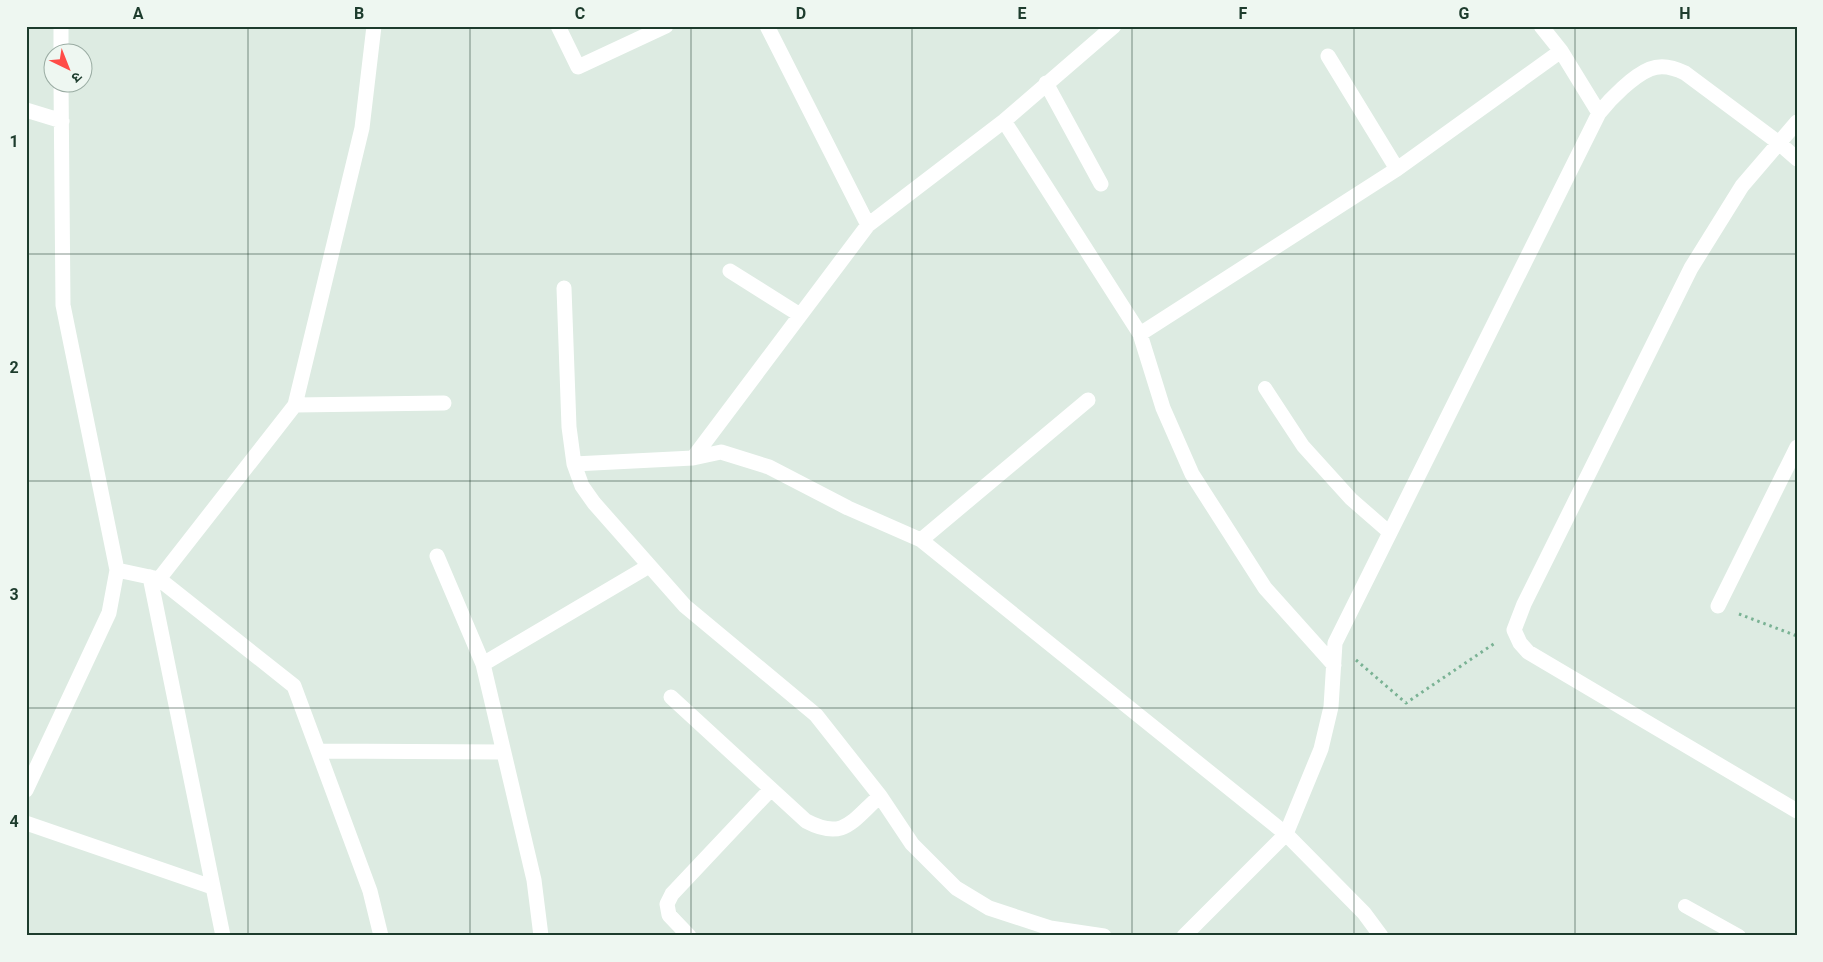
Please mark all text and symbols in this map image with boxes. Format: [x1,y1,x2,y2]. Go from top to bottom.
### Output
text: A [133,4,144,23]
text: B [354,4,364,23]
text: C [575,4,585,23]
text: D [796,4,806,23]
text: E [1018,4,1027,23]
text: F [1239,4,1248,23]
text: G [1459,4,1470,23]
text: H [1679,4,1691,23]
north arrow [42,42,92,92]
text: उ [68,69,85,87]
text: 1 [9,132,19,151]
text: 2 [9,358,19,377]
text: 3 [9,585,19,604]
text: 4 [9,812,19,831]

